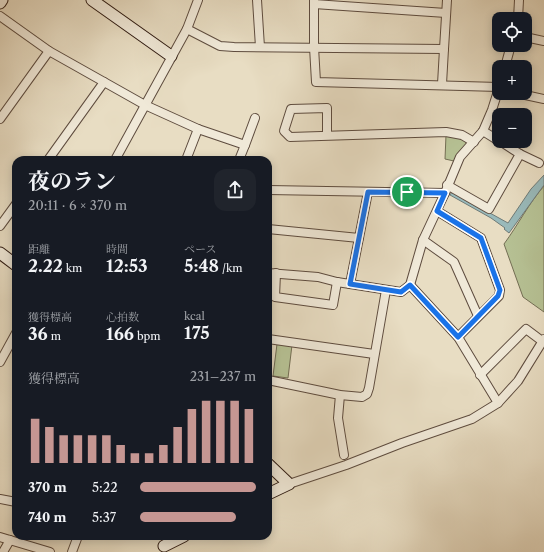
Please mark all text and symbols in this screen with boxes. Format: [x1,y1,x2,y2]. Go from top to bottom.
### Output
map controls [492,12,532,148]
button: locate [492,12,532,52]
button: + [492,60,532,100]
button: − [492,108,532,148]
text: 夜のラン [28,168,116,195]
button: share [214,169,256,211]
pin [390,175,424,209]
icon: arrive [396,181,418,203]
text: 20:11 · 6 × 370 m [28,197,127,213]
text: 距離 [28,242,50,256]
text: 時間 [106,242,128,256]
text: ペース [184,242,216,256]
text: 2.22 [28,256,63,276]
text: 12:53 [106,256,148,276]
text: 5:48 [184,256,219,276]
text: km [63,261,82,275]
text: /km [219,261,243,275]
text: kcal [184,309,205,323]
text: 獲得標高 [28,310,72,324]
text: 心拍数 [106,310,139,324]
text: 175 [184,323,210,343]
text: 36 [28,324,48,344]
text: 166 [106,324,134,344]
text: m [48,329,61,343]
text: bpm [134,329,161,343]
text: 231–237 m [190,368,256,384]
text: 獲得標高 [28,370,80,386]
text: 370 m [28,479,67,495]
text: 5:22 [92,479,118,495]
text: 740 m [28,509,67,525]
text: 5:37 [92,509,116,525]

